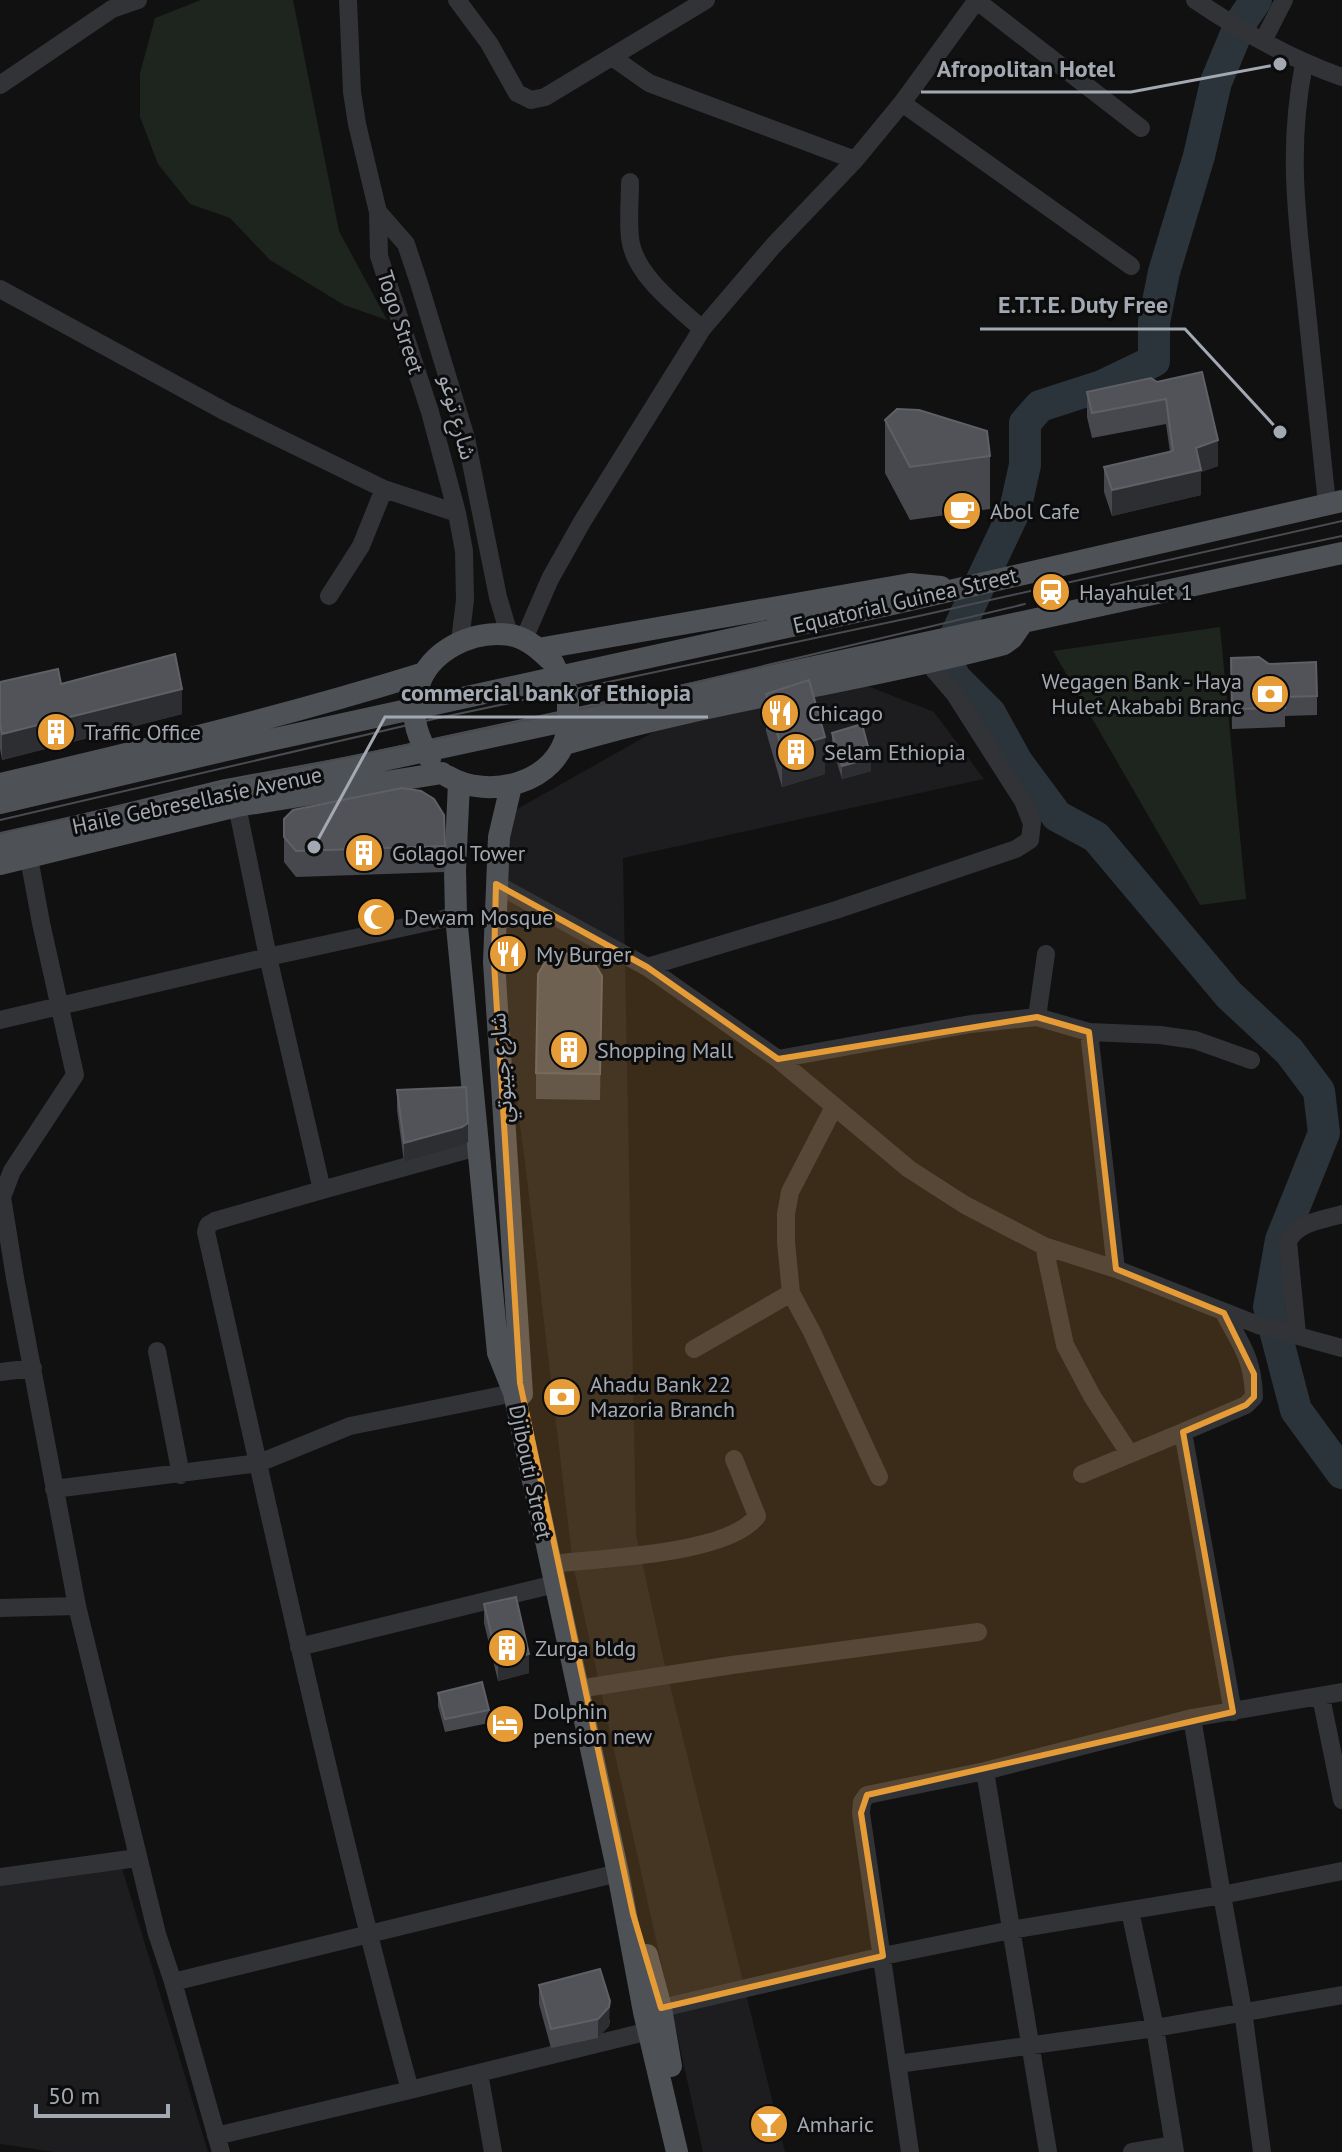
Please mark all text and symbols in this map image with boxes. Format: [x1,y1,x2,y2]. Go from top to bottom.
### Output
callout: Afropolitan Hotel [921,44,1131,92]
text: Afropolitan Hotel [937,53,1116,84]
street label: Togo Street [371,267,431,378]
callout: E.T.T.E. Duty Free [980,281,1185,329]
text: E.T.T.E. Duty Free [998,289,1168,320]
street label: شارع توغو [430,371,483,464]
cafe icon: Abol Cafe [941,490,983,532]
place label: Abol Cafe [990,497,1080,525]
street label: Equatorial Guinea Street [790,560,1020,639]
station icon: Hayahulet 1 [1030,571,1072,613]
place label: Hayahulet 1 [1079,578,1193,606]
place label: Wegagen Bank - Haya Hulet Akababi Branc [1041,667,1242,720]
callout: commercial bank of Ethiopia [385,669,708,717]
bank icon: Wegagen Bank - Haya Hulet Akababi Branc [1249,673,1291,715]
text: commercial bank of Ethiopia [401,677,691,708]
restaurant icon: Chicago [759,692,801,734]
place label: Chicago [808,699,883,727]
building icon: Traffic Office [35,711,77,753]
place label: Traffic Office [84,718,201,746]
building icon: Selam Ethiopia [775,731,817,773]
place label: Selam Ethiopia [824,738,966,766]
street label: Haile Gebresellasie Avenue [70,760,324,840]
building icon: Golagol Tower [343,832,385,874]
place label: Golagol Tower [392,839,526,867]
mosque icon: Dewam Mosque [355,896,397,938]
place label: Dewam Mosque [404,903,553,931]
restaurant icon: My Burger [487,933,529,975]
place label: My Burger [536,940,632,968]
street label: شارع جيبوتي [483,1012,522,1124]
building icon: Shopping Mall [548,1029,590,1071]
place label: Shopping Mall [597,1036,734,1064]
place label: Ahadu Bank 22 Mazoria Branch [590,1370,735,1423]
bank icon: Ahadu Bank 22 Mazoria Branch [541,1376,583,1418]
street label: Djibouti Street [503,1402,559,1542]
building icon: Zurga bldg [486,1627,528,1669]
place label: Zurga bldg [535,1634,636,1662]
place label: Dolphin pension new [533,1697,652,1750]
hotel icon: Dolphin pension new [484,1703,526,1745]
scale bar [36,2068,168,2118]
text: 50 m [48,2080,100,2111]
bar icon: Amharic [748,2103,790,2145]
place label: Amharic [797,2110,874,2138]

